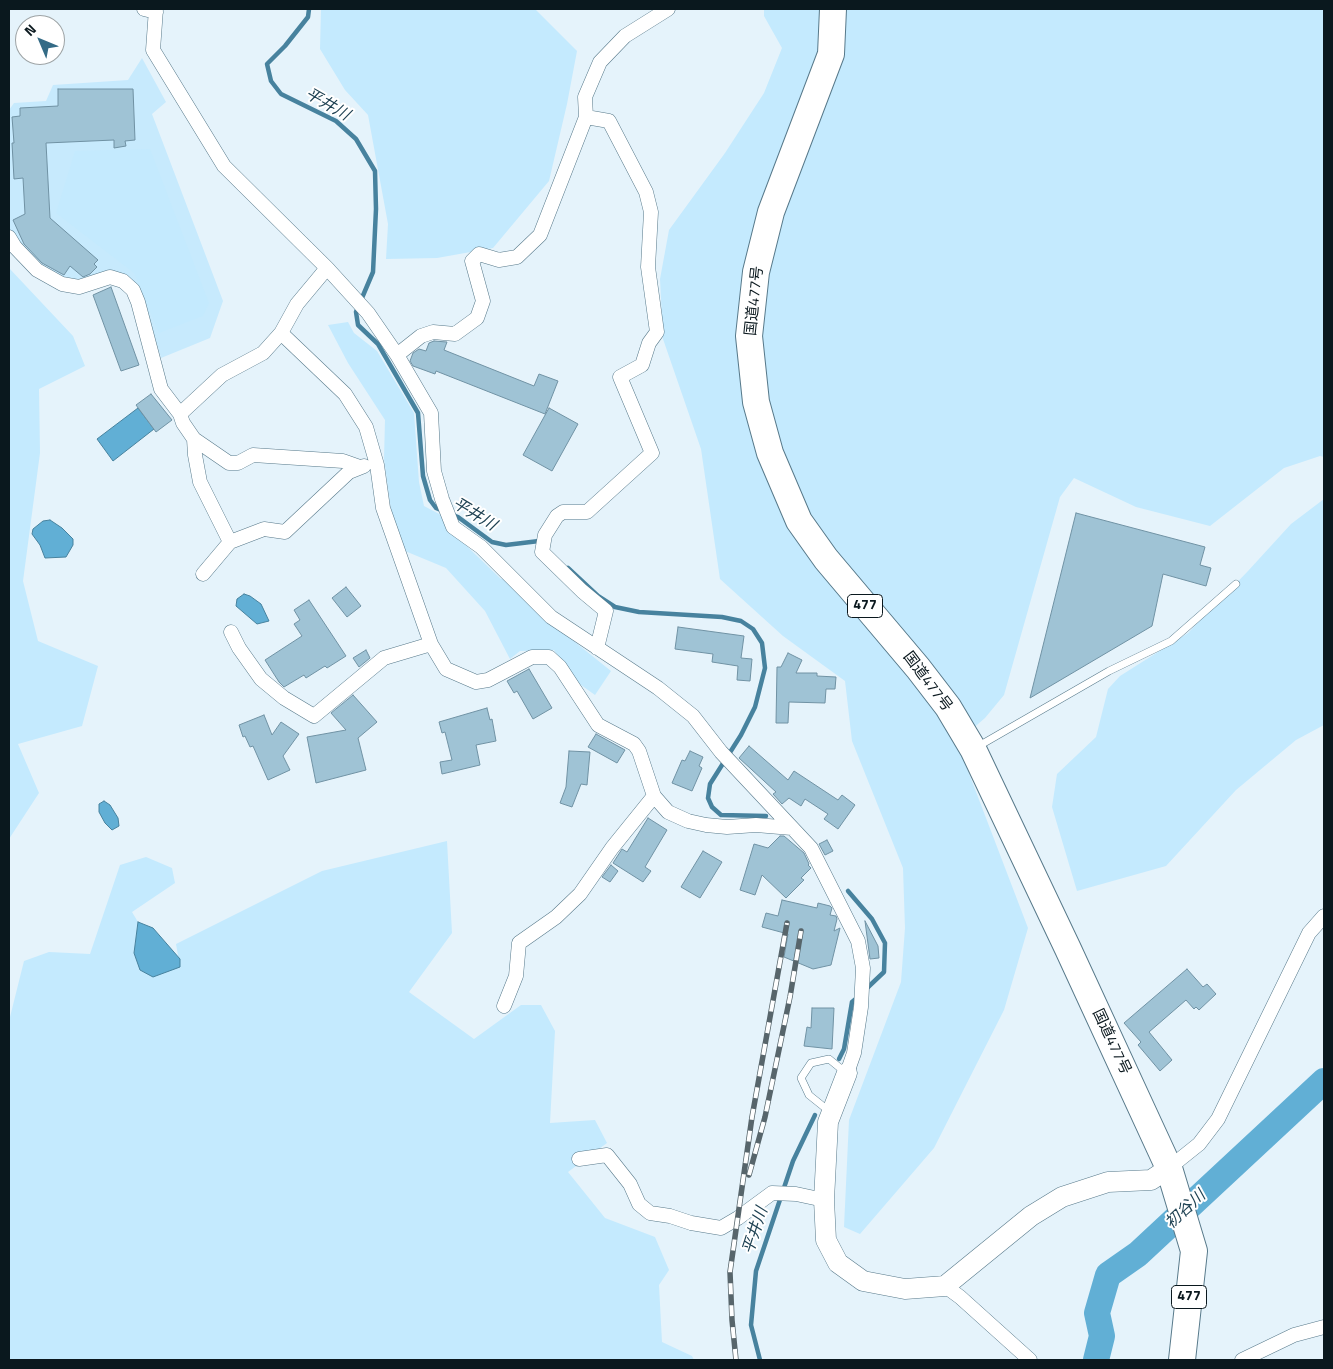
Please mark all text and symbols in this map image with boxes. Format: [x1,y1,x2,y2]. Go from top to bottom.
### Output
north arrow [15,15,65,65]
text: N [19,19,41,41]
water label: 平井川 [301,85,353,125]
street label: 国道477号 [742,265,768,337]
water label: 平井川 [448,494,500,536]
road number: 477 [848,594,882,618]
street label: 国道477号 [899,649,955,715]
street label: 国道477号 [1088,1006,1134,1078]
water label: 初谷川 [1162,1187,1210,1233]
water label: 平井川 [739,1205,773,1257]
road number: 477 [1172,1285,1206,1308]

